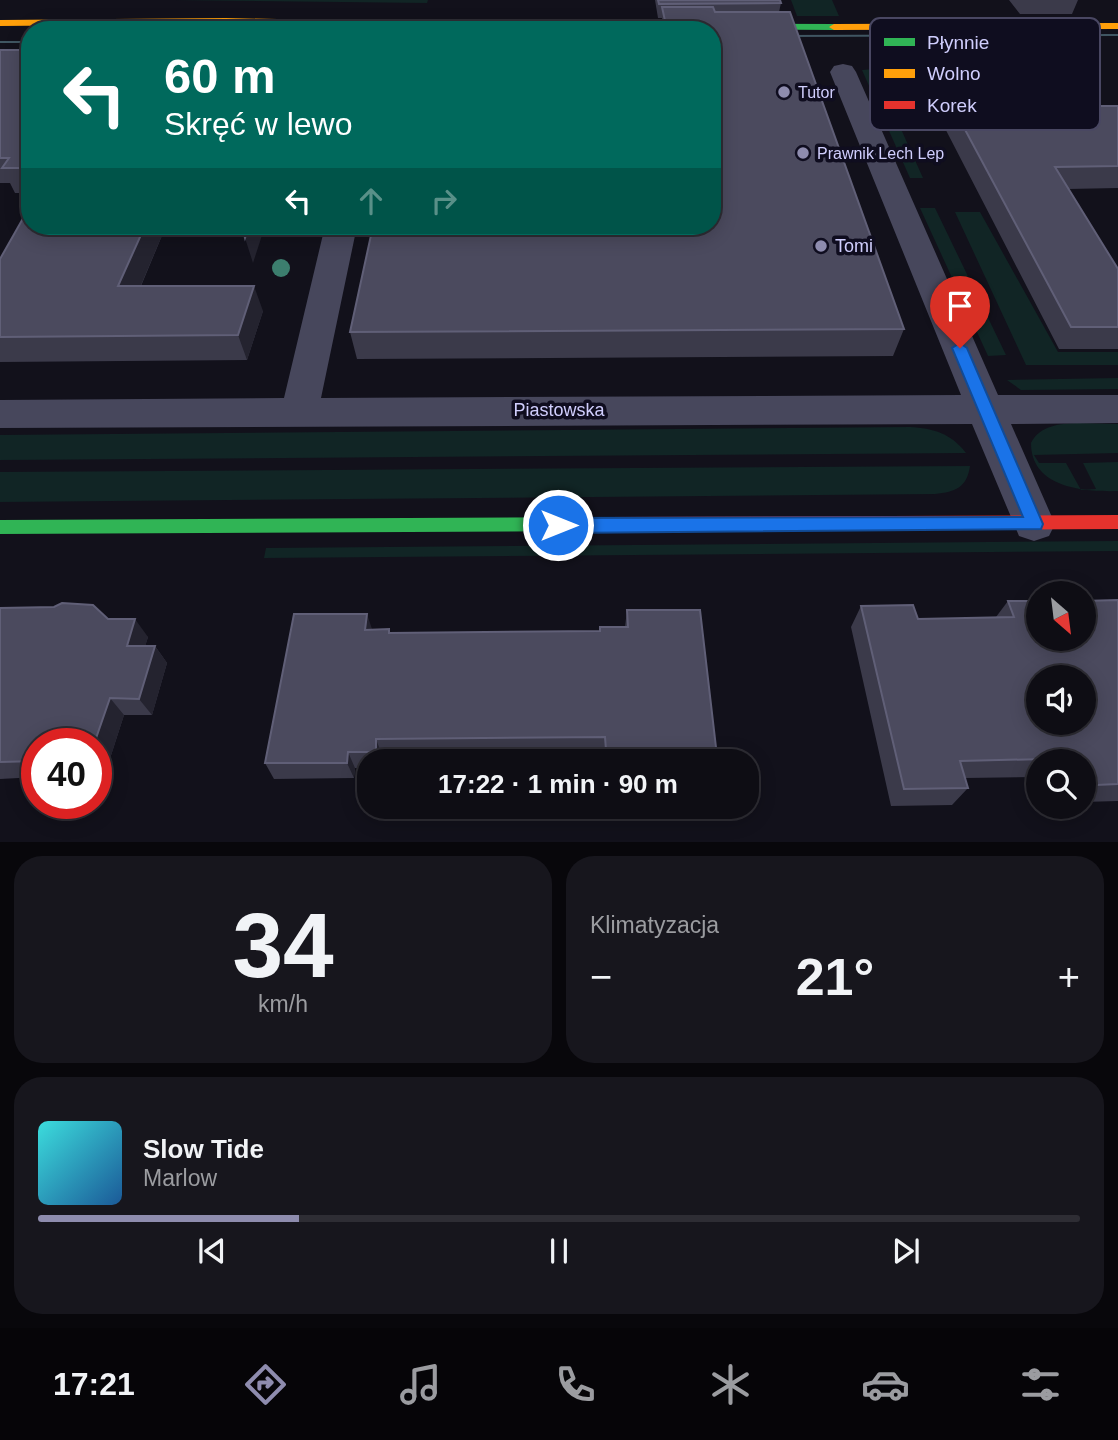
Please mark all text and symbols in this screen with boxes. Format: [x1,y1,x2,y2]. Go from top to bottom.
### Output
legend [870,18,1100,130]
text: Płynnie [927,32,989,53]
icon: left [49,49,140,140]
text: 60 m [164,49,276,103]
text: Wolno [927,63,981,84]
marker: Tutor [776,84,792,100]
place label: Tutor [798,84,835,101]
text: Korek [927,95,977,116]
text: Skręć w lewo [164,106,353,142]
marker: Prawnik Lech Lep [795,145,811,161]
place label: Prawnik Lech Lep [817,145,944,162]
icon: left [279,182,317,220]
icon: ahead [352,182,390,220]
icon: right [425,182,463,220]
place label: Tomi [835,236,873,256]
marker: Tomi [813,238,829,254]
pin [930,276,990,348]
icon: arrive [941,287,979,325]
street label: Piastowska [513,400,606,420]
position arrow [521,488,595,562]
north arrow [1026,581,1096,651]
map controls [1026,581,1096,819]
button: sound [1026,665,1096,735]
speed limit sign: 40 [21,728,112,819]
button: search [1026,749,1096,819]
text: 17:22 · 1 min · 90 m [438,769,678,799]
text: 34 [232,895,334,996]
text: Klimatyzacja [590,912,719,938]
text: 21° [796,948,874,1006]
text: − [590,956,612,998]
text: + [1058,956,1080,998]
text: km/h [258,991,308,1017]
text: Slow Tide [143,1134,264,1164]
text: Marlow [143,1165,217,1191]
icon: previous [193,1232,231,1270]
icon: pause [540,1232,578,1270]
icon: next [887,1232,925,1270]
icon: directions [241,1360,290,1409]
icon: music [396,1360,445,1409]
icon: phone [551,1360,600,1409]
icon: climate [706,1360,755,1409]
icon: car [861,1360,910,1409]
icon: filters [1016,1360,1065,1409]
text: 17:21 [53,1366,135,1402]

